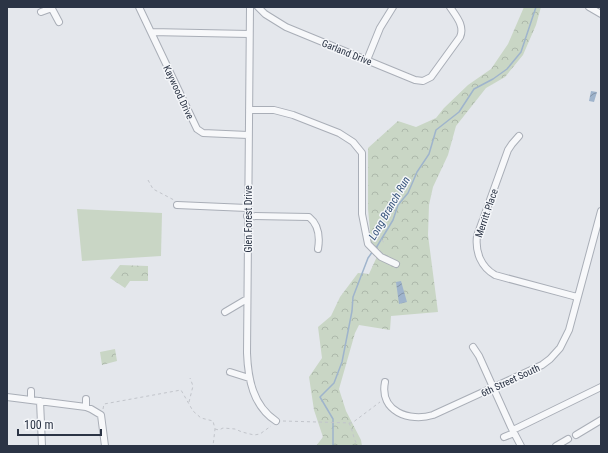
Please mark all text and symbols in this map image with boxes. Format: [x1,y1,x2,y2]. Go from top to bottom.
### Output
street label: Garland Drive [320,37,374,68]
street label: Kaywood Drive [161,64,196,121]
water label: Long Branch Run [366,174,413,242]
street label: Glen Forest Drive [243,185,254,253]
street label: Merritt Place [473,187,500,239]
street label: 6th Street South [479,362,541,399]
scale bar [18,411,101,437]
text: 100 m [24,418,54,432]

